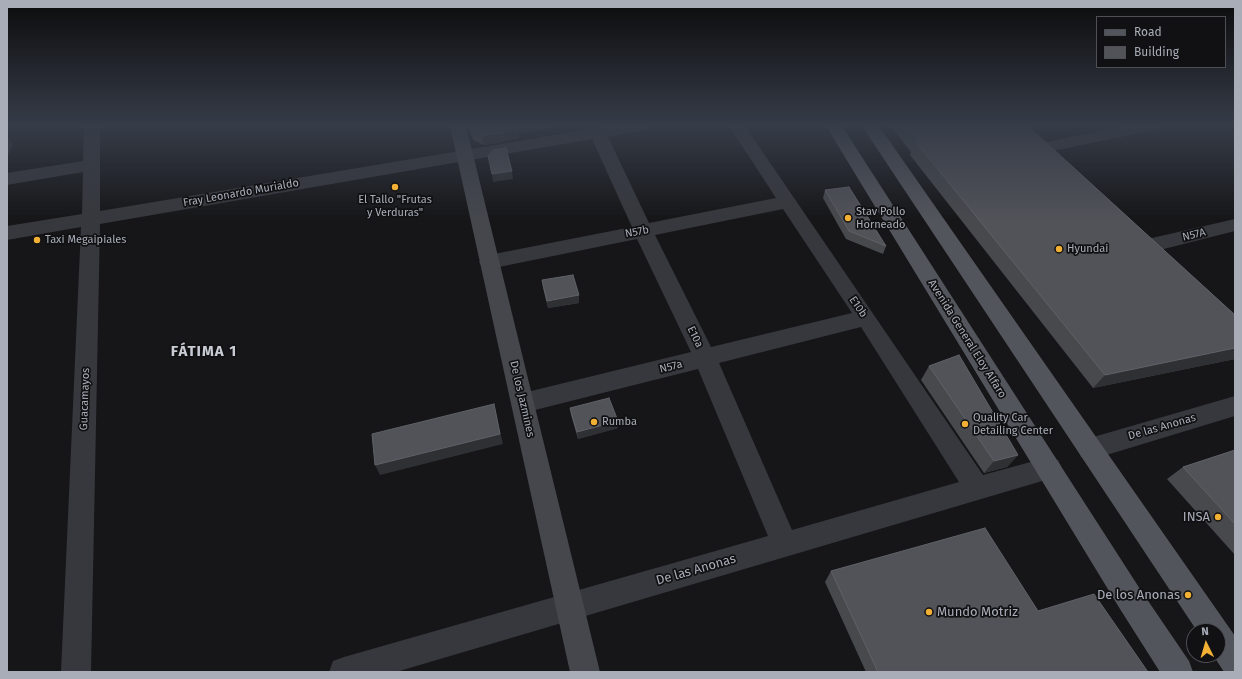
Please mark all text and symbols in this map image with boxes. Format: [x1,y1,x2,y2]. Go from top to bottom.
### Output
legend [1096,16,1226,68]
text: Road [1134,25,1162,39]
text: Building [1134,45,1179,59]
street label: Fray Leonardo Murialdo [182,176,300,210]
marker: El Tallo "Frutas y Verduras" [390,182,400,192]
place label: El Tallo "Frutas y Verduras" [358,193,432,219]
place label: Stav Pollo Horneado [856,205,905,231]
marker: Stav Pollo Horneado [843,213,853,223]
street label: N57b [624,223,650,241]
street label: N57A [1181,226,1207,244]
place label: Taxi Megaipiales [45,233,126,247]
marker: Taxi Megaipiales [32,235,42,245]
place label: Hyundai [1067,242,1108,256]
marker: Hyundai [1054,244,1064,254]
street label: Avenida General Eloy Alfaro [925,277,1009,401]
street label: E10b [846,294,870,320]
street label: E10a [684,324,706,350]
district label: FÁTIMA 1 [171,343,237,361]
street label: N57a [658,358,684,376]
street label: De los Jazmines [507,360,537,438]
street label: Guacamayos [77,367,93,431]
place label: Quality Car Detailing Center [973,411,1053,437]
street label: De las Anonas [1127,411,1197,443]
place label: Rumba [602,415,637,429]
marker: Rumba [589,417,599,427]
marker: Quality Car Detailing Center [960,419,970,429]
place label: INSA [1183,509,1210,525]
marker: INSA [1213,512,1223,522]
street label: De las Anonas [654,551,738,589]
place label: De los Anonas [1097,587,1180,603]
marker: De los Anonas [1183,590,1193,600]
place label: Mundo Motriz [937,604,1018,620]
marker: Mundo Motriz [924,607,934,617]
north arrow [1186,623,1226,663]
text: N [1201,625,1209,638]

